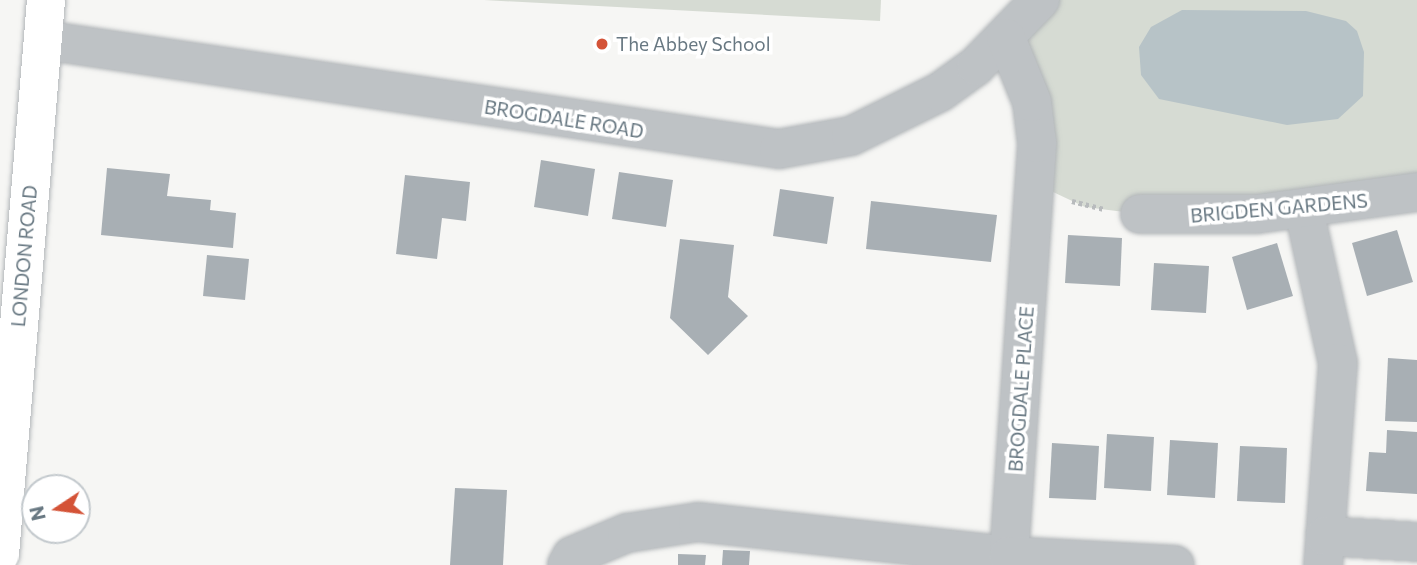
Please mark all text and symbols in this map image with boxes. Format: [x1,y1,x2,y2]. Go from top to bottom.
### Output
place label: The Abbey School [616,33,771,55]
marker: The Abbey School [594,36,610,52]
street label: BROGDALE ROAD [483,95,645,143]
street label: LONDON ROAD [6,184,42,328]
street label: BRIGDEN GARDENS [1189,189,1369,227]
street label: BROGDALE PLACE [1004,305,1038,473]
north arrow [21,474,91,544]
text: N [24,504,50,523]

